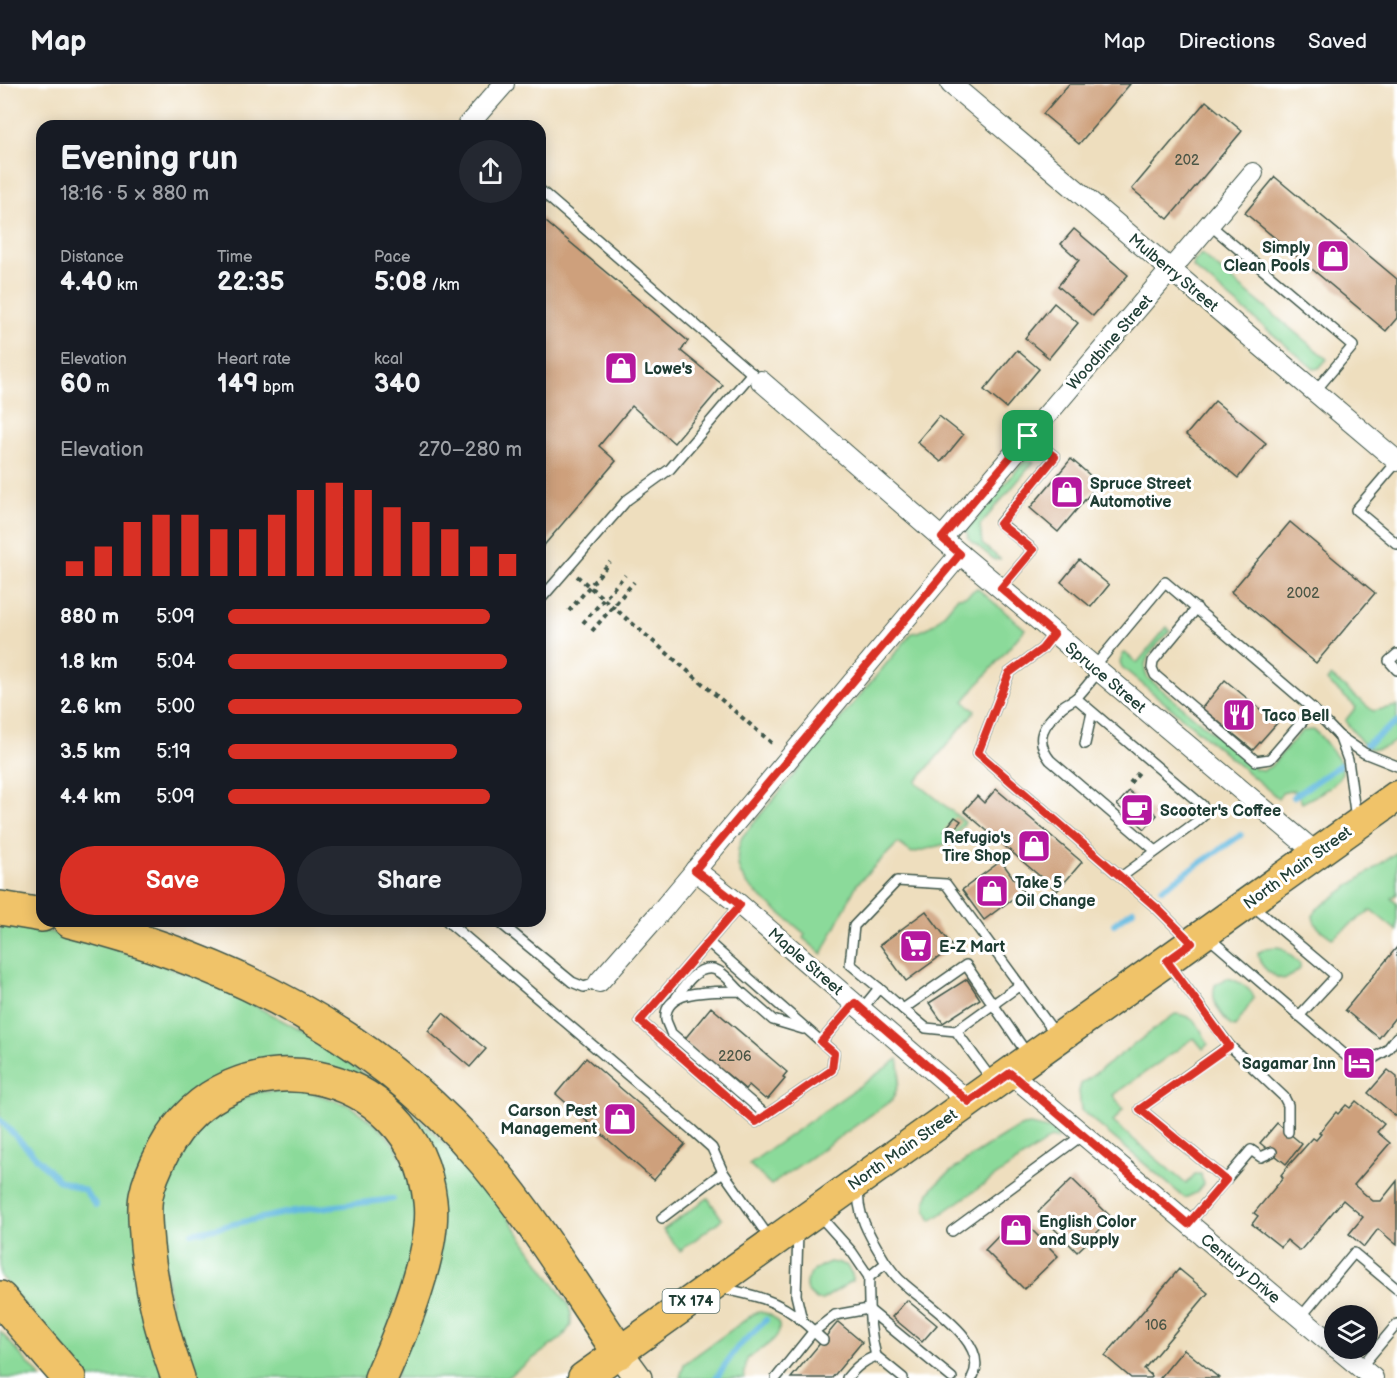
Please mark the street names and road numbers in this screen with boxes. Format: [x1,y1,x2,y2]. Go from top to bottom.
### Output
street label: Mulberry Street [1124,230,1222,316]
street label: Woodbine Street [1064,291,1157,395]
street label: Spruce Street [1061,639,1149,717]
street label: North Main Street [1240,823,1356,914]
street label: Maple Street [764,924,846,1000]
street label: North Main Street [845,1105,961,1195]
street label: Century Drive [1196,1230,1284,1308]
road number: TX 174 [662,1289,720,1313]

